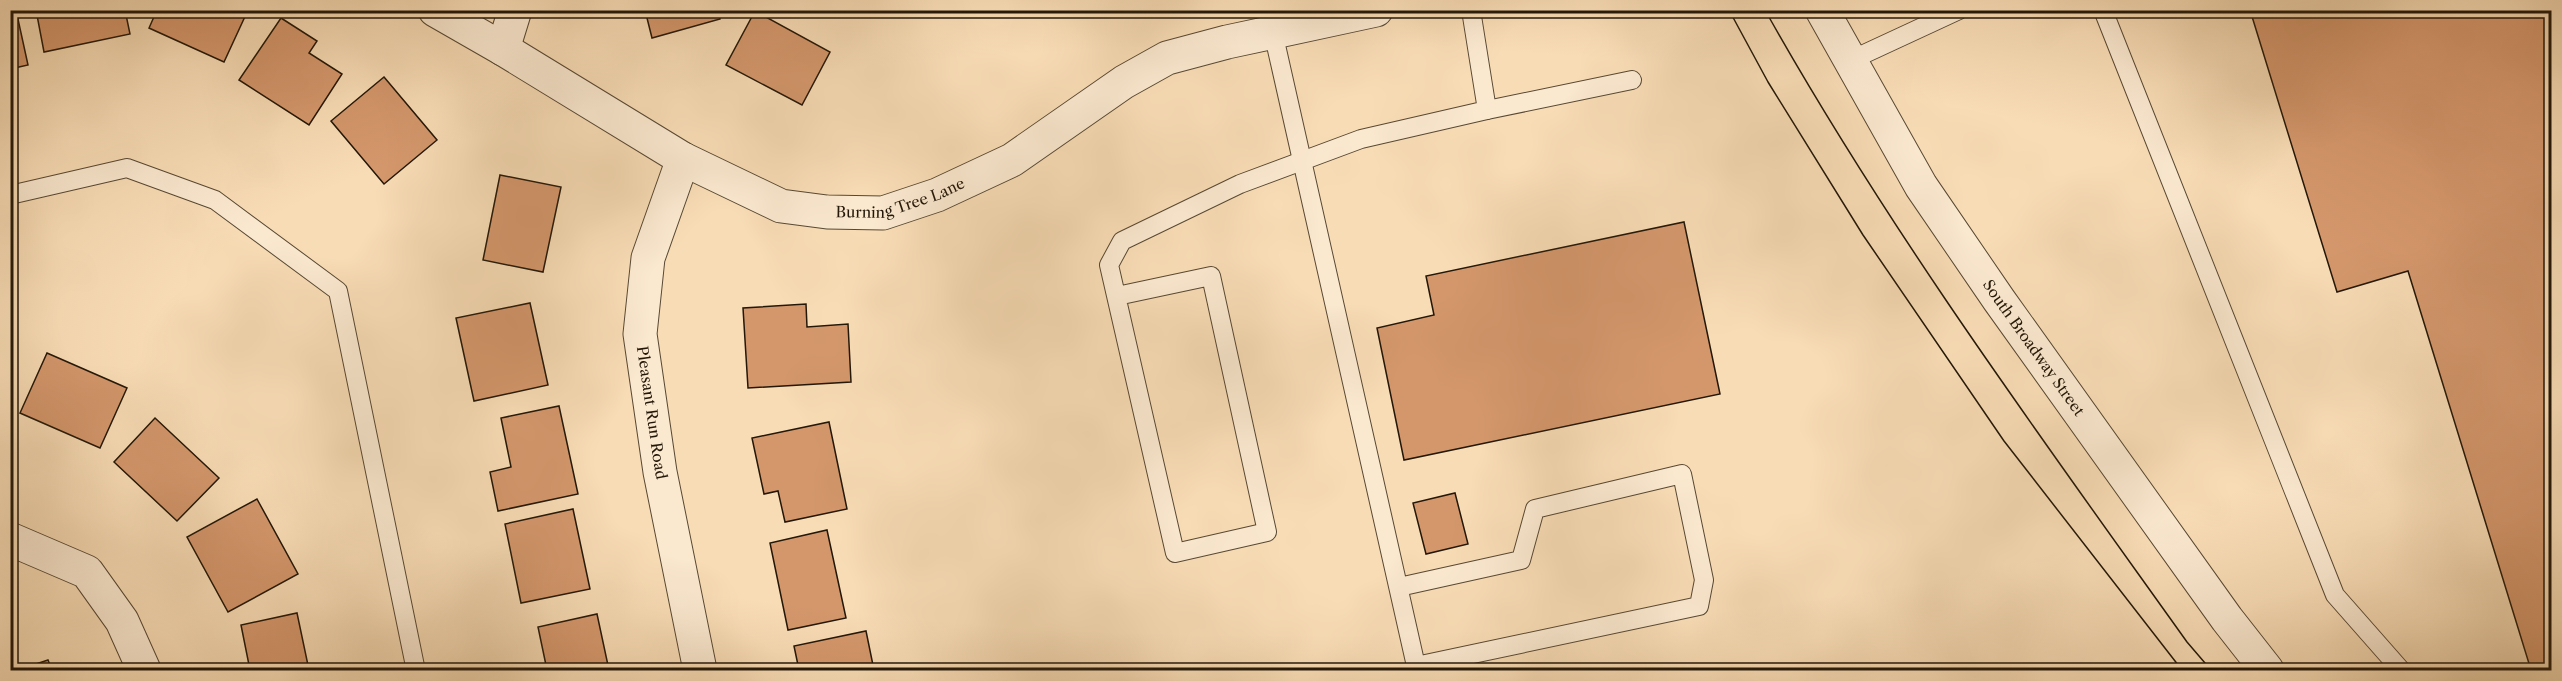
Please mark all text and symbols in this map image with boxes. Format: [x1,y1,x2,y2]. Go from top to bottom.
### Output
street label: Burning Tree Lane [836,173,968,222]
street label: South Broadway Street [1979,276,2089,420]
street label: Pleasant Run Road [633,345,671,481]

